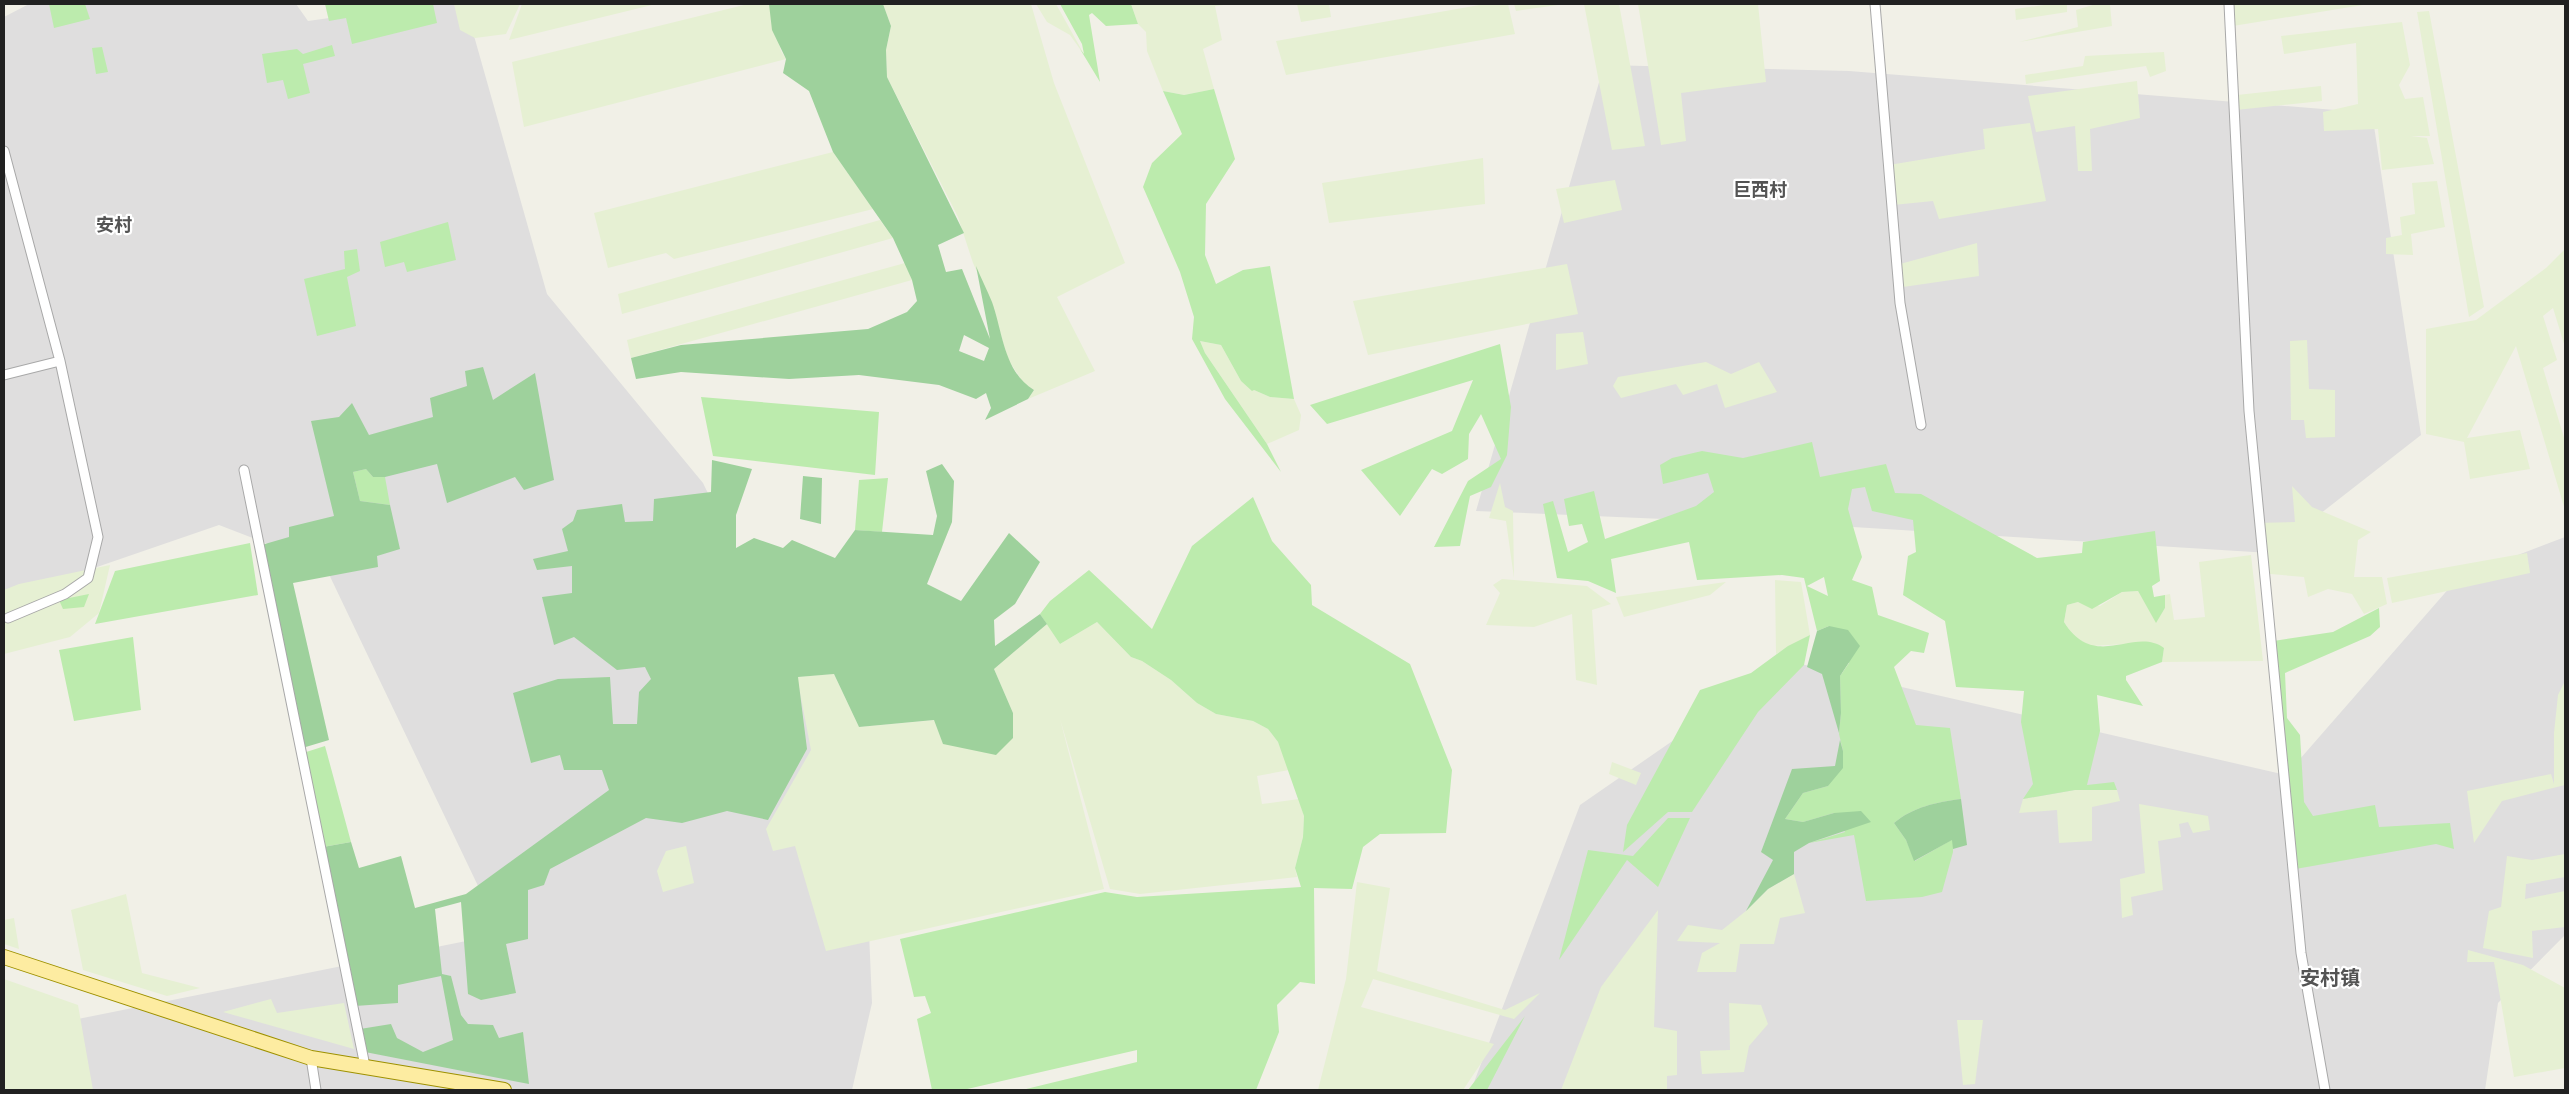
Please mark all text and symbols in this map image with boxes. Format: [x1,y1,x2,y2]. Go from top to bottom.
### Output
district label: 巨西村 [1733,180,1787,203]
district label: 安村 [96,215,132,238]
district label: 安村镇 [2300,967,2360,993]

